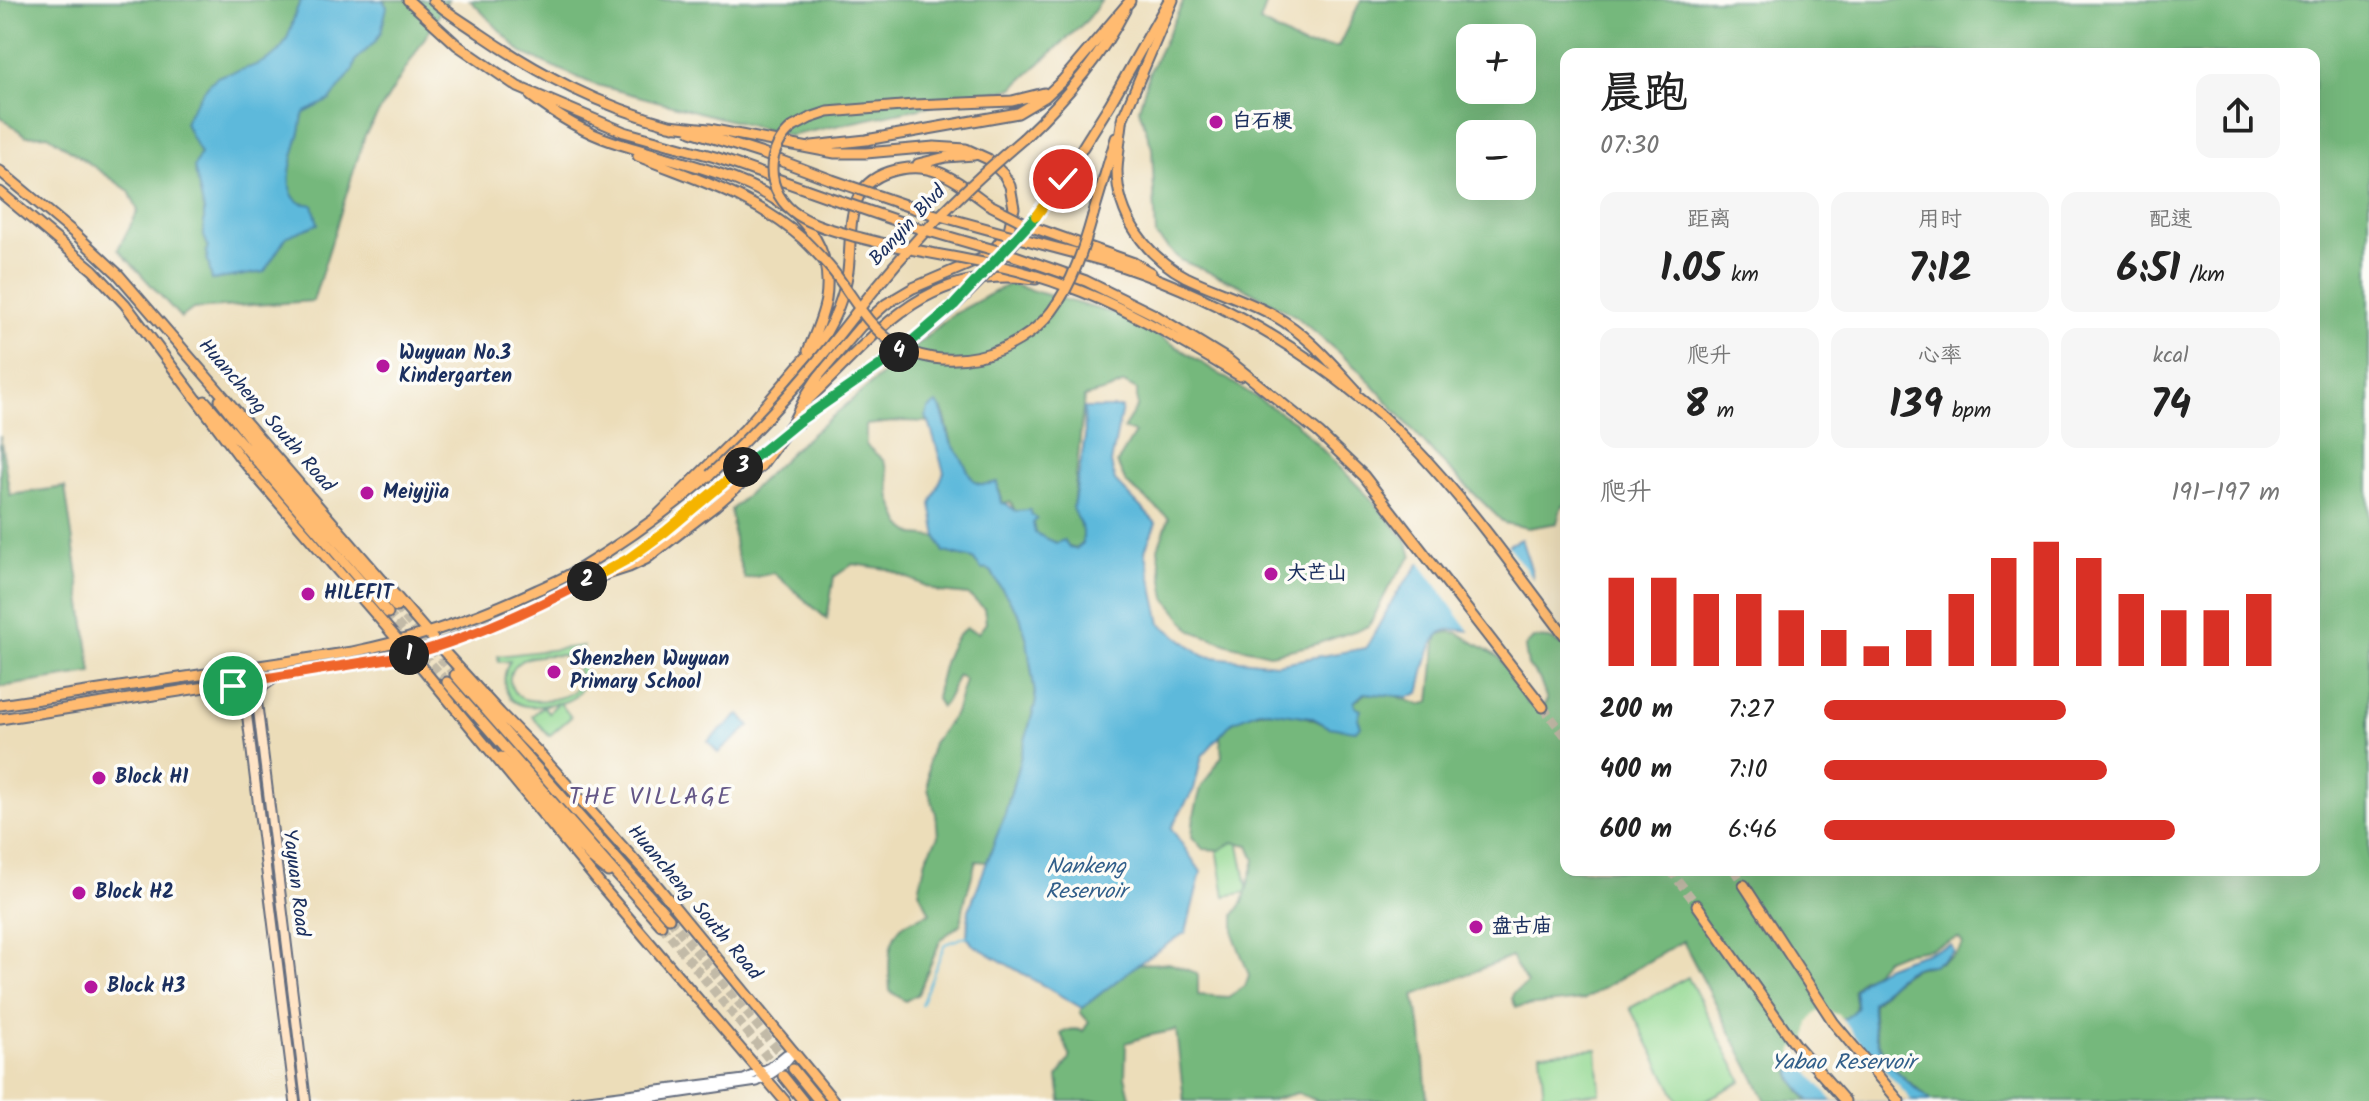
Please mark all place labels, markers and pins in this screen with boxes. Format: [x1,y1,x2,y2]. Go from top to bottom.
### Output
place label: 白石梗 [1232,106,1293,138]
marker: 白石梗 [1207,113,1225,131]
pin [1029,145,1097,213]
pin: 4 [879,332,919,372]
place label: Wuyuan No.3 Kindergarten [399,338,512,393]
marker: Wuyuan No.3 Kindergarten [374,357,392,375]
pin: 3 [723,447,763,487]
place label: Meiyijia [383,477,449,509]
marker: Meiyijia [358,484,376,502]
place label: 大芒山 [1287,558,1347,590]
pin: 2 [567,561,607,601]
marker: 大芒山 [1262,565,1280,583]
place label: HILEFIT [324,578,395,610]
marker: HILEFIT [299,585,317,603]
pin: 1 [389,635,429,675]
place label: Shenzhen Wuyuan Primary School [570,644,729,699]
pin [199,652,267,720]
marker: Shenzhen Wuyuan Primary School [545,663,563,681]
place label: Block H1 [115,762,188,794]
marker: Block H1 [90,769,108,787]
place label: Block H2 [95,877,174,909]
marker: Block H2 [70,884,88,902]
place label: 盘古庙 [1492,911,1552,943]
marker: 盘古庙 [1467,918,1485,936]
place label: Block H3 [107,971,185,1003]
marker: Block H3 [82,978,100,996]

